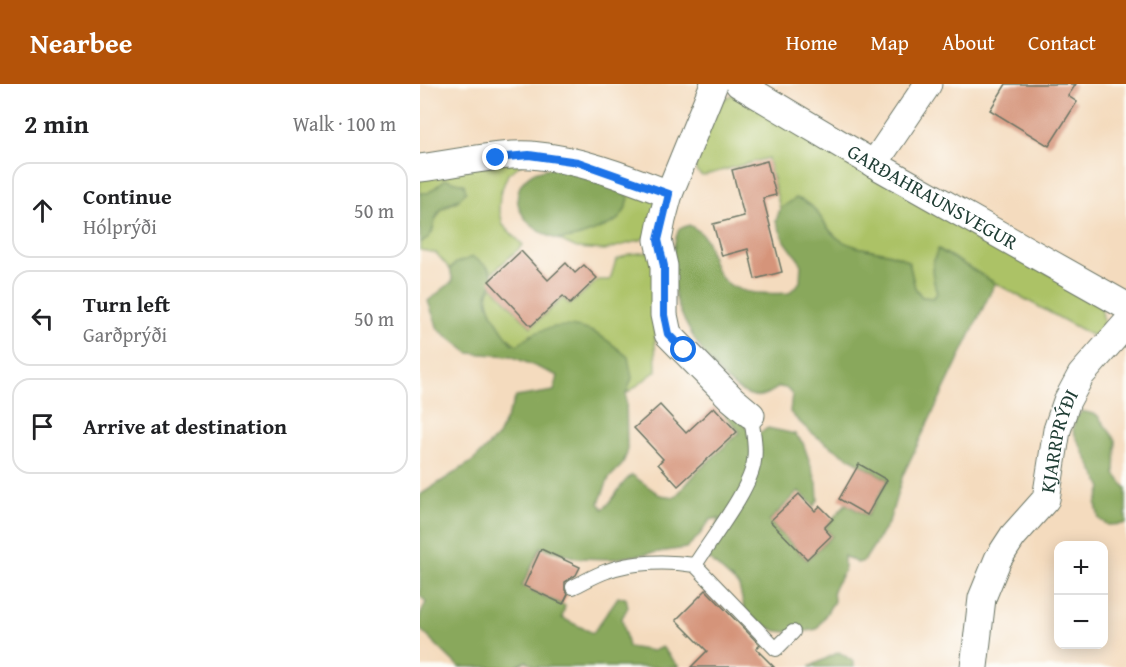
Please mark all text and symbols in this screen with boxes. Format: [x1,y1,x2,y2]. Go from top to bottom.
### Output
text: Nearbee [30,22,133,63]
text: Home [786,27,837,58]
text: Map [870,27,909,58]
text: About [942,27,995,58]
text: Contact [1028,27,1096,58]
text: 2 min [24,104,89,143]
text: Walk · 100 m [293,109,396,138]
street label: GARÐAHRAUNSVEGUR [842,136,1024,256]
route end [482,144,508,170]
text: Continue [83,180,172,212]
icon: ahead [26,194,59,227]
text: 50 m [354,196,394,225]
text: Hólprýði [83,212,157,241]
text: Turn left [83,288,170,320]
icon: left [26,302,59,335]
text: 50 m [354,304,394,333]
text: Garðprýði [83,320,167,349]
route start [670,336,696,362]
street label: KJARRPRÝÐI [1032,384,1085,495]
icon: arrive [26,410,59,443]
text: Arrive at destination [83,410,287,442]
map controls [1054,541,1108,649]
button: + [1054,541,1108,595]
button: − [1054,595,1108,649]

